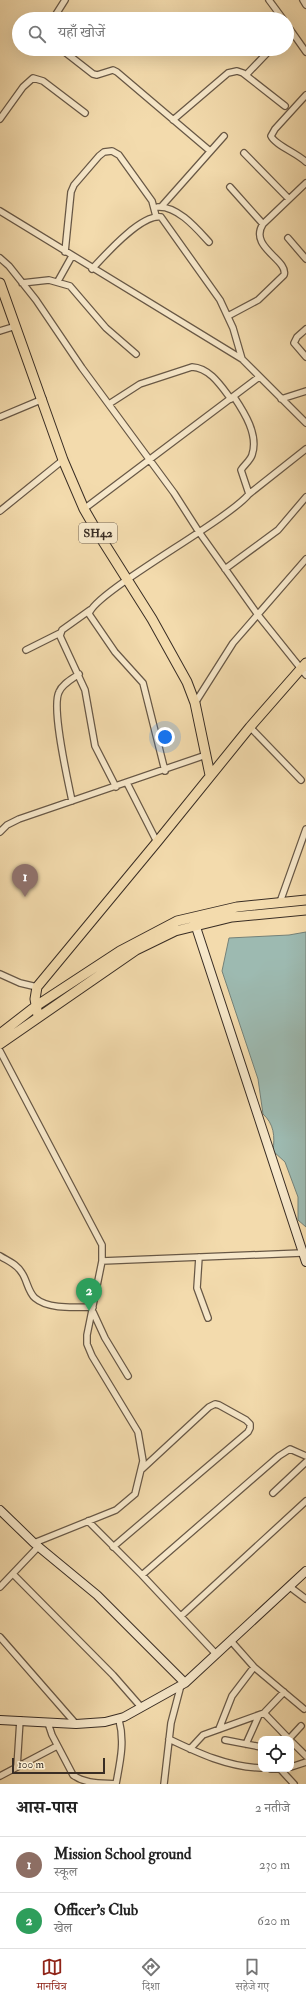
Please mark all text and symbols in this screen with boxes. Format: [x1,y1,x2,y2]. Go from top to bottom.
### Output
search box [12,12,294,56]
icon: search [26,23,48,45]
text: यहाँ खोजें [58,23,105,42]
road number: SH42 [79,523,117,543]
your location [155,727,175,747]
pin: 1 [12,864,38,897]
pin: 2 [76,1278,102,1311]
map controls [258,1736,294,1772]
button: locate [258,1736,294,1772]
scale bar [12,1756,105,1775]
text: 100 m [18,1758,44,1771]
text: आस-पास [16,1797,77,1818]
text: 2 नतीजे [255,1800,290,1816]
text: Mission School ground [54,1845,191,1864]
text: 1 [27,1857,31,1873]
text: 230 m [259,1857,290,1873]
text: स्कूल [54,1864,77,1880]
text: Officer's Club [54,1901,138,1920]
text: 2 [26,1913,32,1929]
text: 620 m [257,1913,290,1929]
text: खेल [54,1920,72,1936]
tab: मानचित्र [37,1956,67,1997]
tab: दिशा [140,1956,162,1997]
tab: सहेजे गए [236,1956,269,1997]

